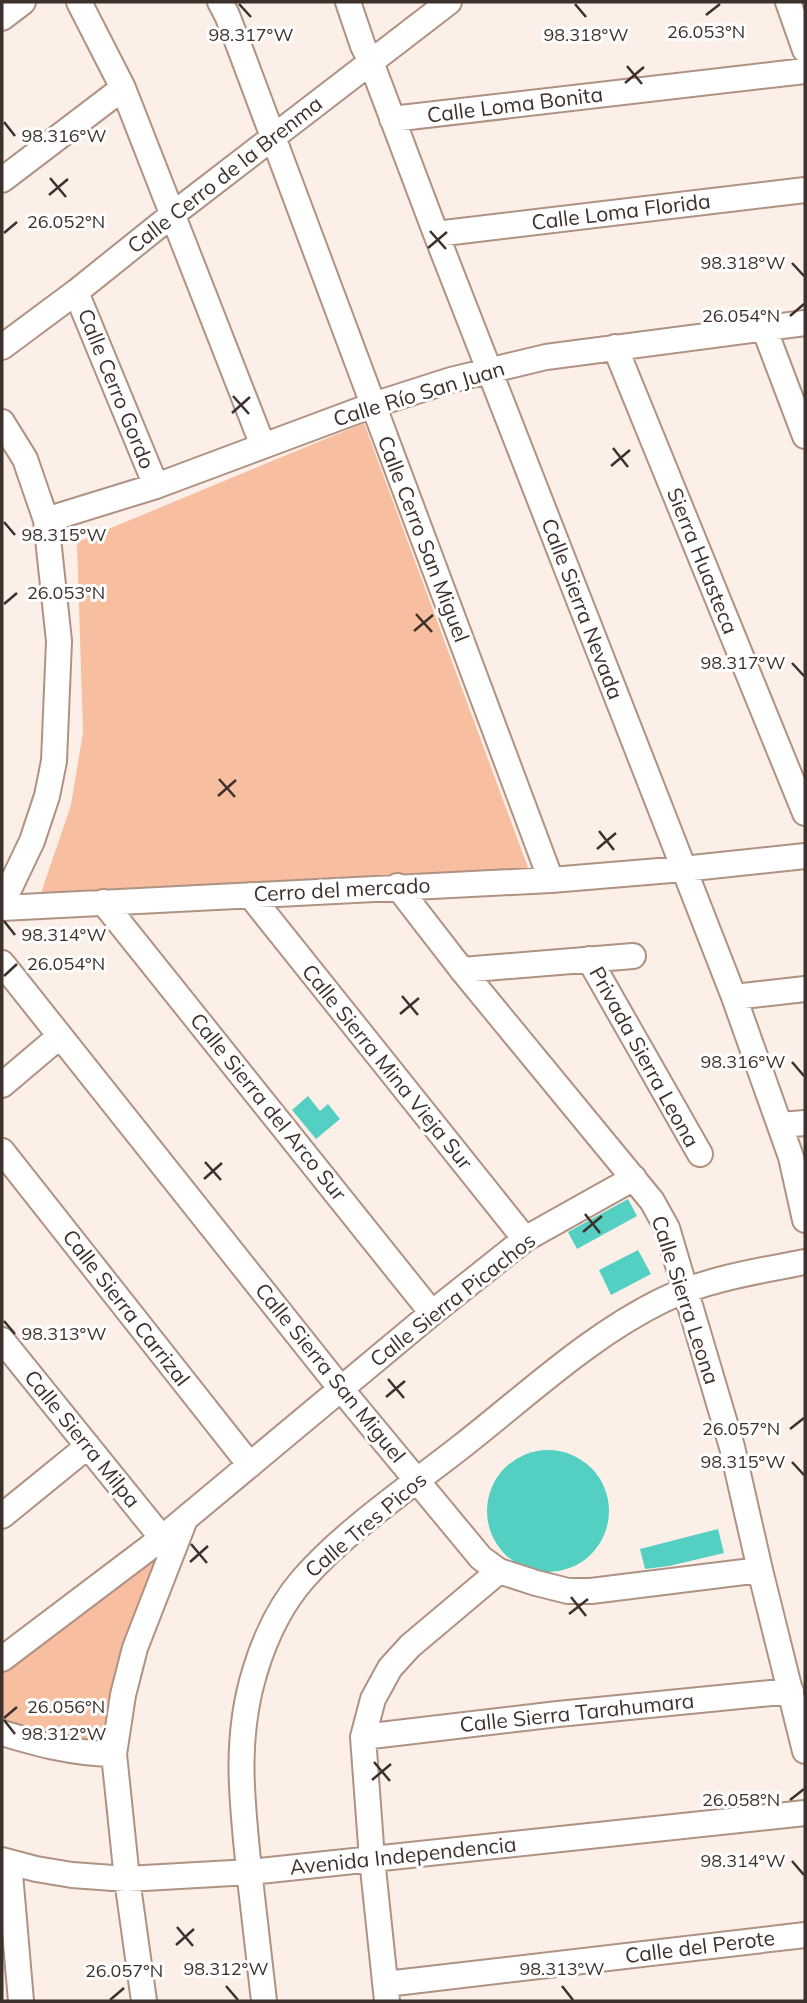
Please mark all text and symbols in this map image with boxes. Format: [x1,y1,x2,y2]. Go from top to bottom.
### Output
text: 26.053°N [667,20,745,43]
text: 98.317°W [208,23,294,46]
text: 98.318°W [543,23,629,46]
street label: Calle Loma Bonita [426,80,604,128]
street label: Calle Cerro de la Brenma [122,90,327,258]
text: 98.316°W [21,124,107,147]
street label: Calle Loma Florida [530,187,712,235]
text: 26.052°N [27,210,105,233]
text: 98.318°W [700,251,786,274]
text: 26.054°N [702,304,780,327]
street label: Calle Cerro Gordo [73,305,161,473]
street label: Calle Río San Juan [330,355,508,431]
street label: Calle Cerro San Miguel [373,432,475,645]
street label: Sierra Huasteca [662,484,744,638]
street label: Calle Sierra Nevada [536,514,629,703]
text: 98.315°W [21,523,107,546]
text: 26.053°N [27,581,105,604]
text: 98.317°W [700,651,786,674]
street label: Cerro del mercado [253,871,431,907]
text: 98.314°W [21,923,107,946]
text: 26.054°N [27,952,105,975]
street label: Calle Sierra Mina Vieja Sur [297,958,479,1175]
street label: Privada Sierra Leona [584,962,705,1151]
street label: Calle Sierra del Arco Sur [185,1007,353,1206]
text: 98.316°W [700,1050,786,1073]
street label: Calle Sierra Leona [646,1212,725,1387]
street label: Calle Sierra Carrizal [58,1224,196,1391]
street label: Calle Sierra Picachos [364,1226,540,1372]
street label: Calle Sierra San Miguel [250,1277,411,1468]
text: 98.313°W [21,1322,107,1345]
street label: Calle Sierra Milpa [19,1364,146,1512]
text: 26.057°N [702,1417,780,1440]
text: 98.315°W [700,1450,786,1473]
street label: Calle Tres Picos [299,1466,431,1583]
street label: Calle Sierra Tarahumara [458,1687,695,1737]
text: 26.056°N [27,1695,105,1718]
text: 98.312°W [21,1722,107,1745]
text: 26.058°N [702,1788,780,1811]
street label: Avenida Independencia [288,1830,517,1880]
text: 98.314°W [700,1849,786,1872]
street label: Calle del Perote [624,1924,776,1968]
text: 98.312°W [183,1957,269,1980]
text: 98.313°W [519,1957,605,1980]
text: 26.057°N [85,1959,163,1982]

